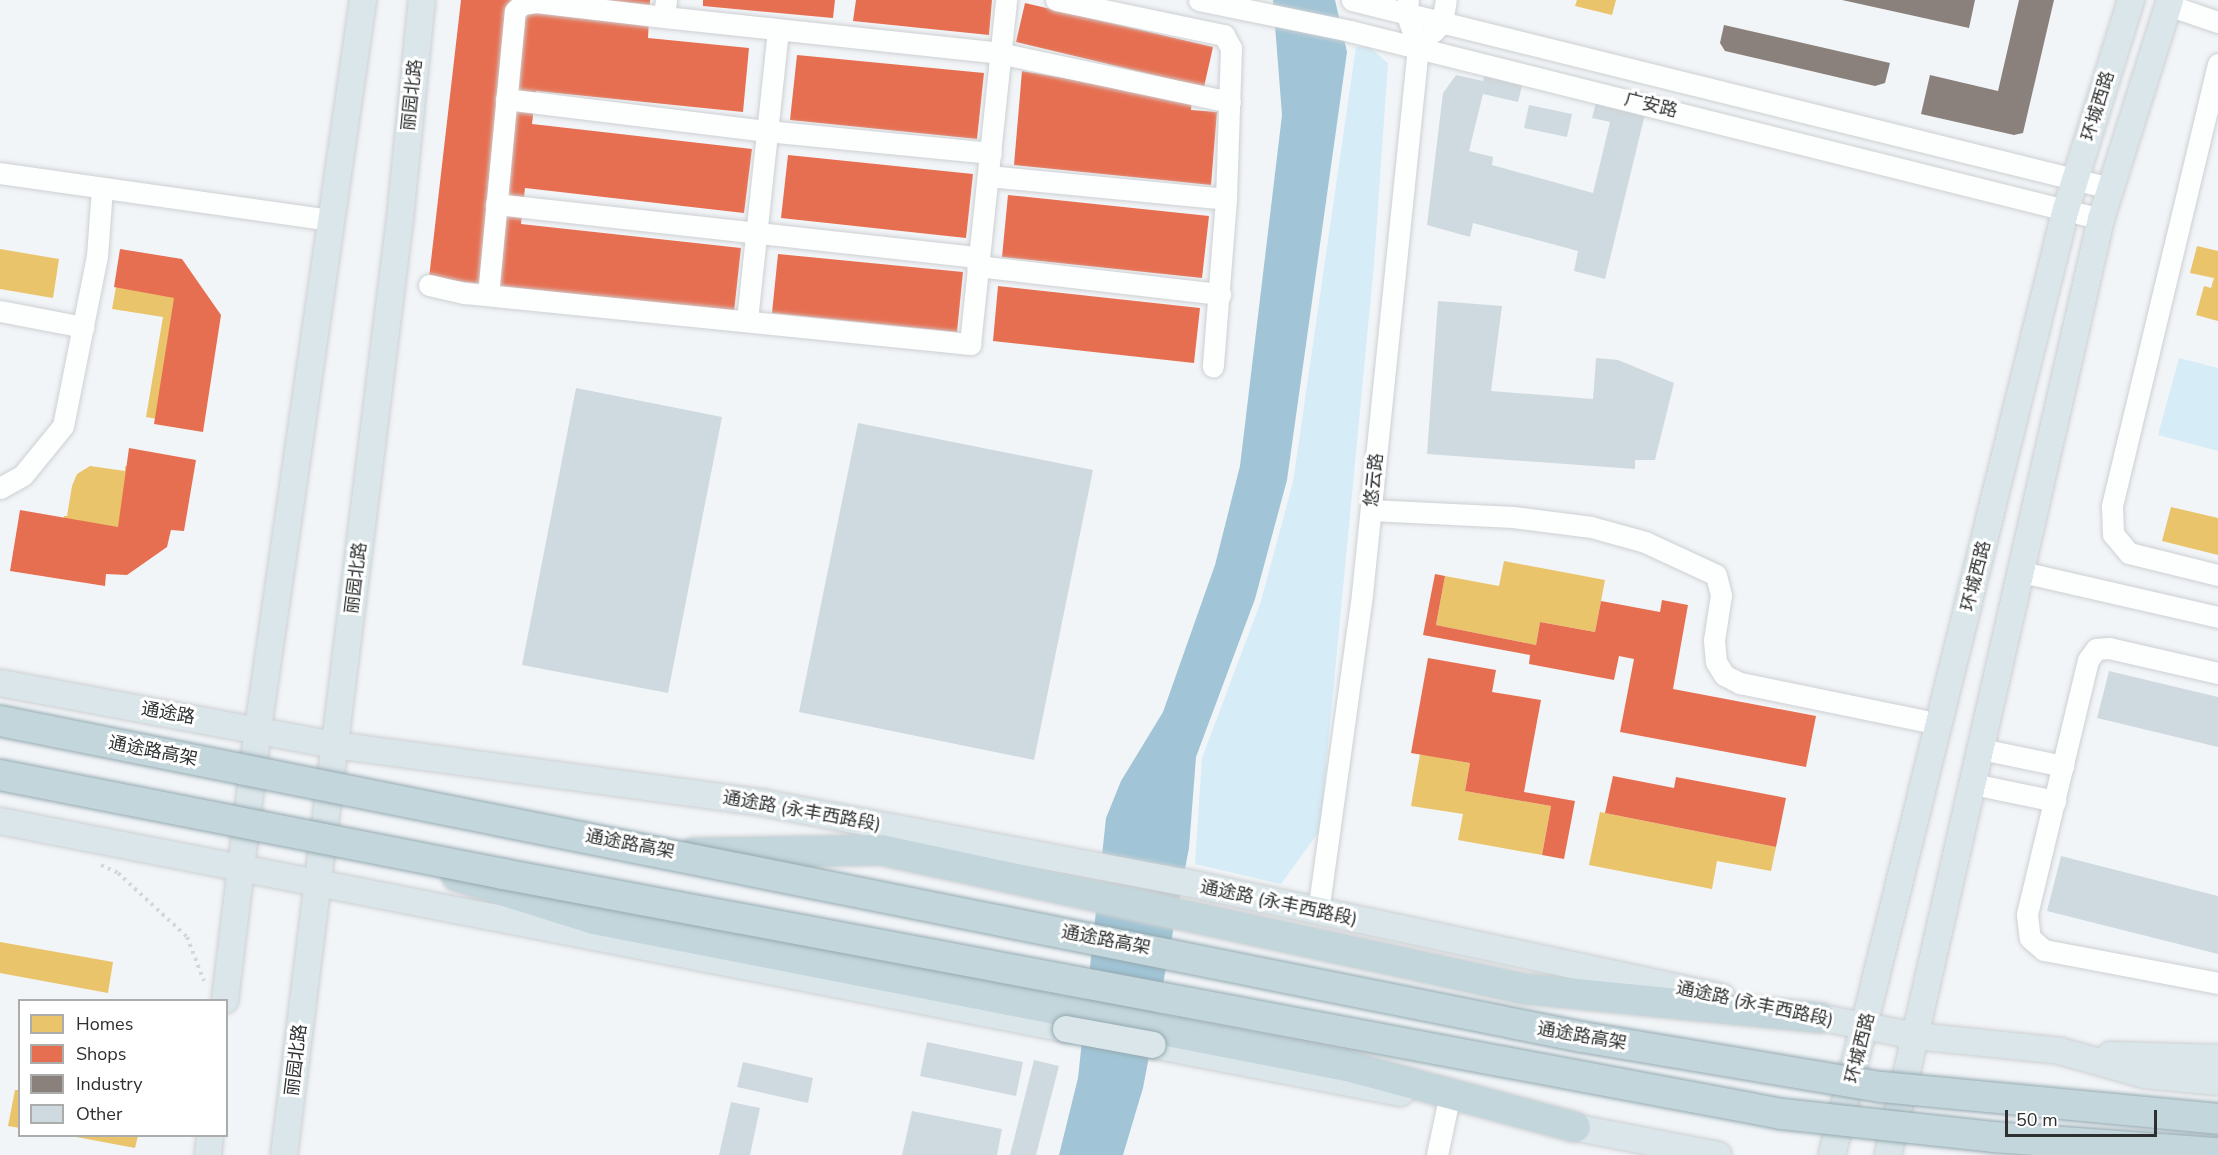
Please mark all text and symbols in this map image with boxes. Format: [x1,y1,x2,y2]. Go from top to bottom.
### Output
street label: 丽园北路 [397,58,427,132]
street label: 环城西路 [2077,68,2119,144]
street label: 广安路 [1622,88,1680,122]
street label: 悠云路 [1360,452,1388,508]
street label: 环城西路 [1957,538,1995,614]
street label: 丽园北路 [341,541,371,615]
street label: 通途路 [140,698,196,728]
street label: 通途路高架 [107,732,199,770]
street label: 通途路 (永丰西路段) [721,786,883,836]
street label: 通途路高架 [584,825,676,863]
street label: 通途路 (永丰西路段) [1198,876,1360,930]
street label: 通途路高架 [1060,921,1152,959]
street label: 通途路 (永丰西路段) [1674,977,1836,1031]
legend [18,999,228,1137]
street label: 环城西路 [1841,1010,1879,1086]
text: Homes [76,1012,133,1036]
street label: 通途路高架 [1536,1018,1628,1054]
street label: 丽园北路 [281,1023,311,1097]
text: Shops [76,1042,126,1066]
text: Industry [76,1072,143,1096]
scale bar [2008,1098,2160,1136]
text: Other [76,1102,122,1126]
text: 50 m [2016,1108,2058,1132]

